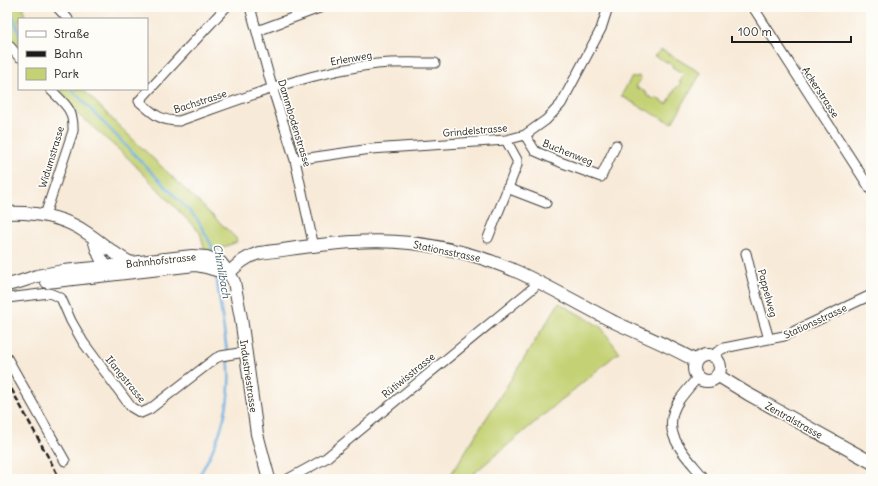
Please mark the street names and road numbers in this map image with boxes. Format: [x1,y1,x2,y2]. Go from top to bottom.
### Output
street label: Erlenweg [329,48,373,69]
street label: Ackerstrasse [799,64,842,120]
street label: Dammbodenstrasse [275,78,314,168]
street label: Bachstrasse [172,87,228,116]
street label: Grindelstrasse [442,121,508,140]
street label: Widumstrasse [36,125,67,190]
street label: Buchenweg [541,136,595,168]
street label: Stationsstrasse [412,238,482,265]
street label: Bahnhofstrasse [125,250,197,271]
street label: Pappelweg [755,268,780,319]
street label: Stationsstrasse [782,301,849,342]
street label: Industriestrasse [237,339,260,413]
street label: Rütiwisstrasse [379,350,437,401]
street label: Ifangstrasse [103,353,148,405]
street label: Zentralstrasse [763,399,825,442]

